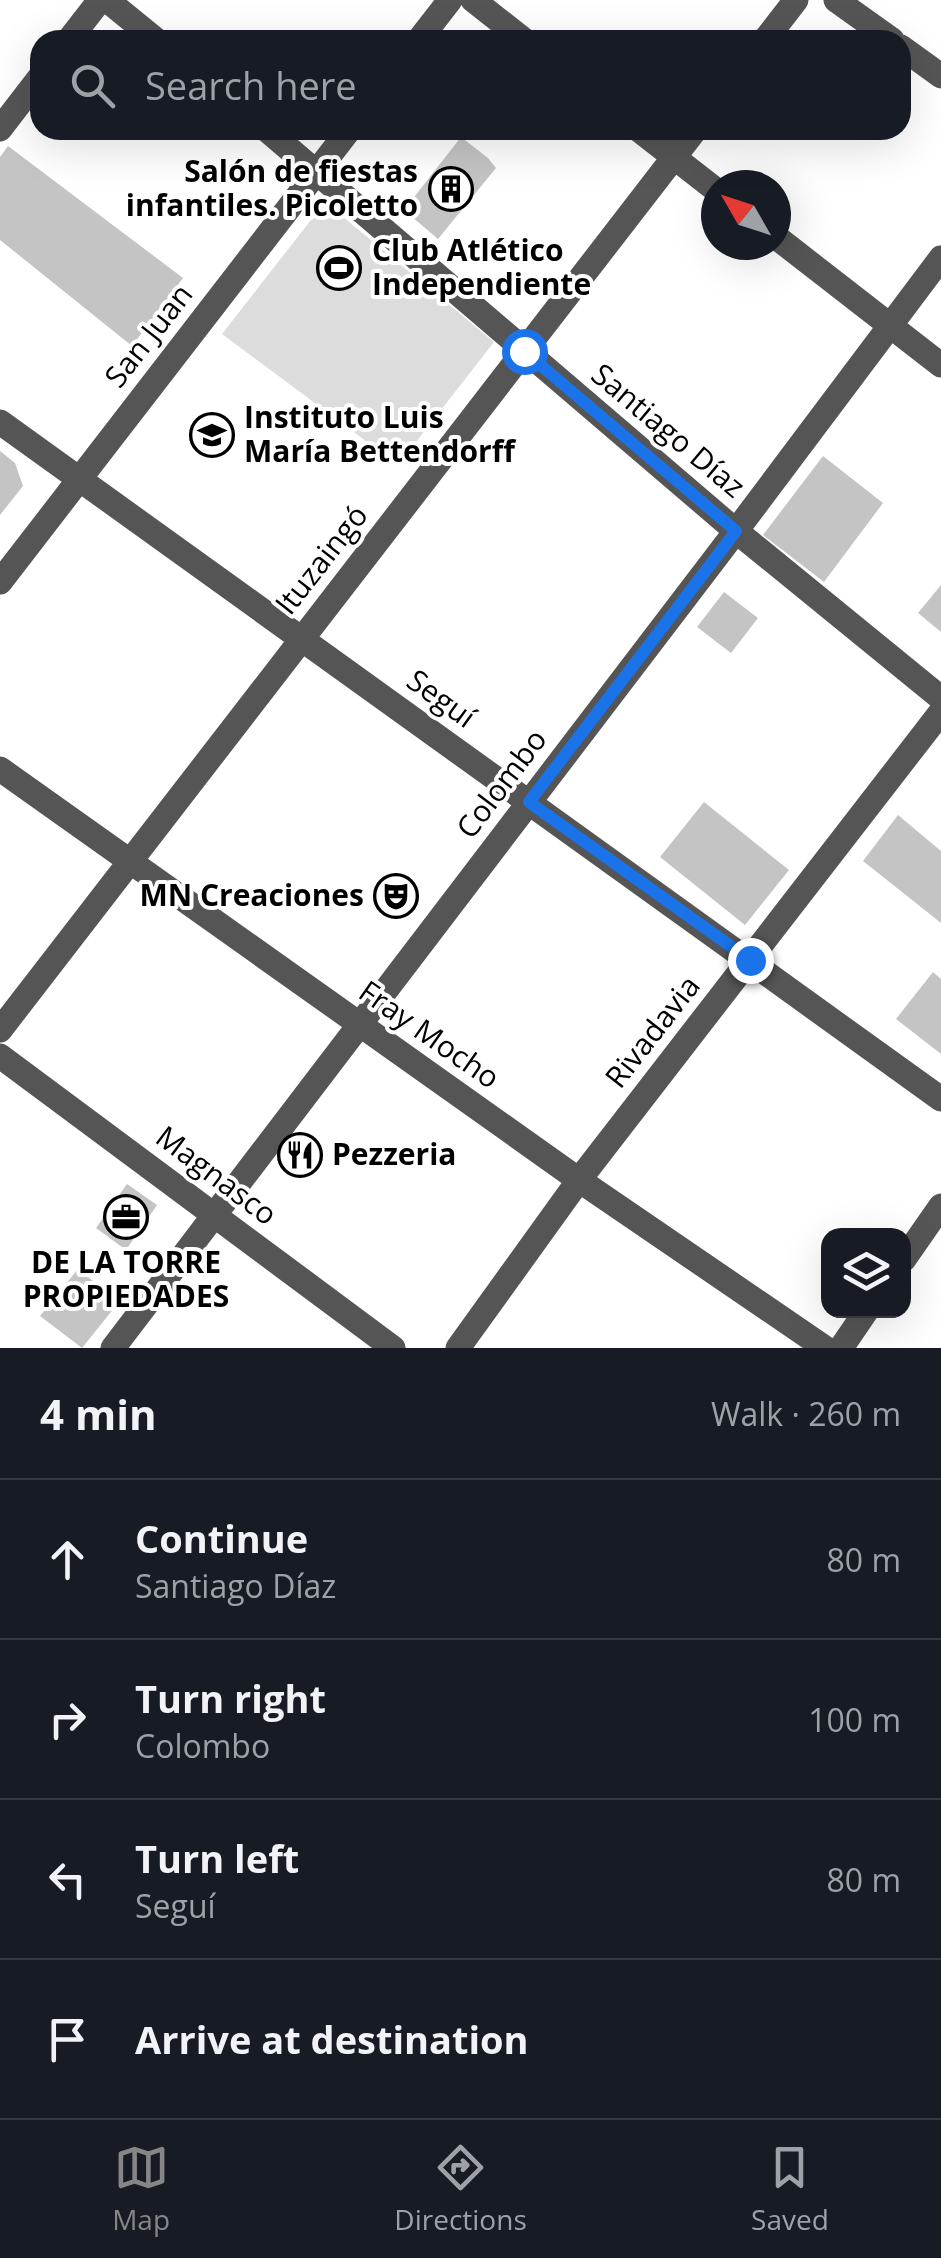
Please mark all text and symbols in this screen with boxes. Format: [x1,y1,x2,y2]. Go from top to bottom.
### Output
search box [30,30,911,140]
icon: search [65,58,120,113]
text: Search here [145,59,357,111]
place label: Salón de fiestas infantiles. Picoletto [126,150,418,225]
building icon: Salón de fiestas infantiles. Picoletto [428,166,474,212]
north arrow [701,170,791,260]
place label: Club Atlético Independiente [372,229,591,304]
sports icon: Club Atlético Independiente [316,245,362,291]
street label: San Juan [94,275,201,395]
route start [502,329,548,375]
street label: Santiago Díaz [584,354,754,506]
place label: Instituto Luis María Bettendorff [244,396,517,471]
school or university icon: Instituto Luis María Bettendorff [189,412,235,458]
street label: Ituzaingó [265,496,377,622]
street label: Seguí [399,659,486,737]
street label: Colombo [446,720,555,846]
theatre icon: MN Creaciones [373,873,419,919]
place label: MN Creaciones [139,874,364,915]
route end [728,938,774,984]
street label: Rivadavia [595,966,709,1096]
street label: Fray Mocho [351,970,508,1097]
street label: Magnasco [148,1116,286,1234]
restaurant icon: Pezzeria [277,1132,323,1178]
place label: Pezzeria [332,1133,456,1174]
office icon: DE LA TORRE PROPIEDADES [103,1194,149,1240]
map controls [821,1228,911,1318]
button: layers [821,1228,911,1318]
place label: DE LA TORRE PROPIEDADES [23,1241,229,1316]
text: 4 min [40,1385,157,1442]
text: Walk · 260 m [711,1392,901,1435]
text: Continue [135,1512,308,1564]
icon: ahead [40,1532,95,1587]
text: 80 m [826,1538,901,1581]
text: Santiago Díaz [135,1564,336,1607]
text: Turn right [135,1672,326,1724]
icon: right [40,1692,95,1747]
text: 100 m [808,1698,901,1741]
text: Colombo [135,1724,270,1767]
text: Turn left [135,1832,299,1884]
icon: left [40,1852,95,1907]
text: 80 m [826,1858,901,1901]
text: Seguí [135,1884,216,1927]
icon: arrive [40,2012,95,2067]
text: Arrive at destination [135,2013,529,2065]
tab: Map [112,2140,170,2238]
tab: Directions [394,2140,527,2238]
tab: Saved [751,2140,829,2238]

